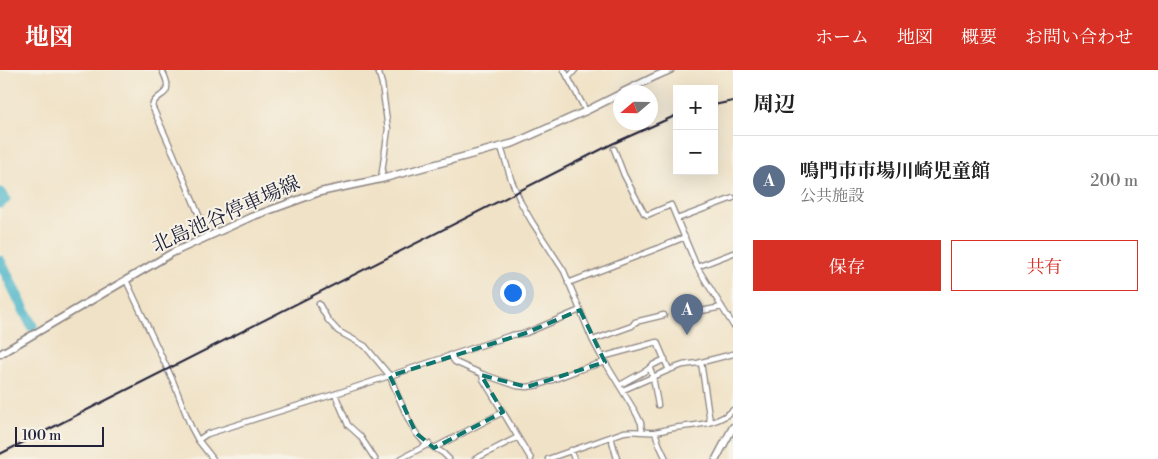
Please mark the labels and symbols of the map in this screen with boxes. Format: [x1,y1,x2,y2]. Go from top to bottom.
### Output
north arrow [613,85,658,130]
street label: 北島池谷停車場線 [148,171,304,259]
your location [500,280,526,306]
pin: A [671,294,703,335]
scale bar [15,424,104,447]

